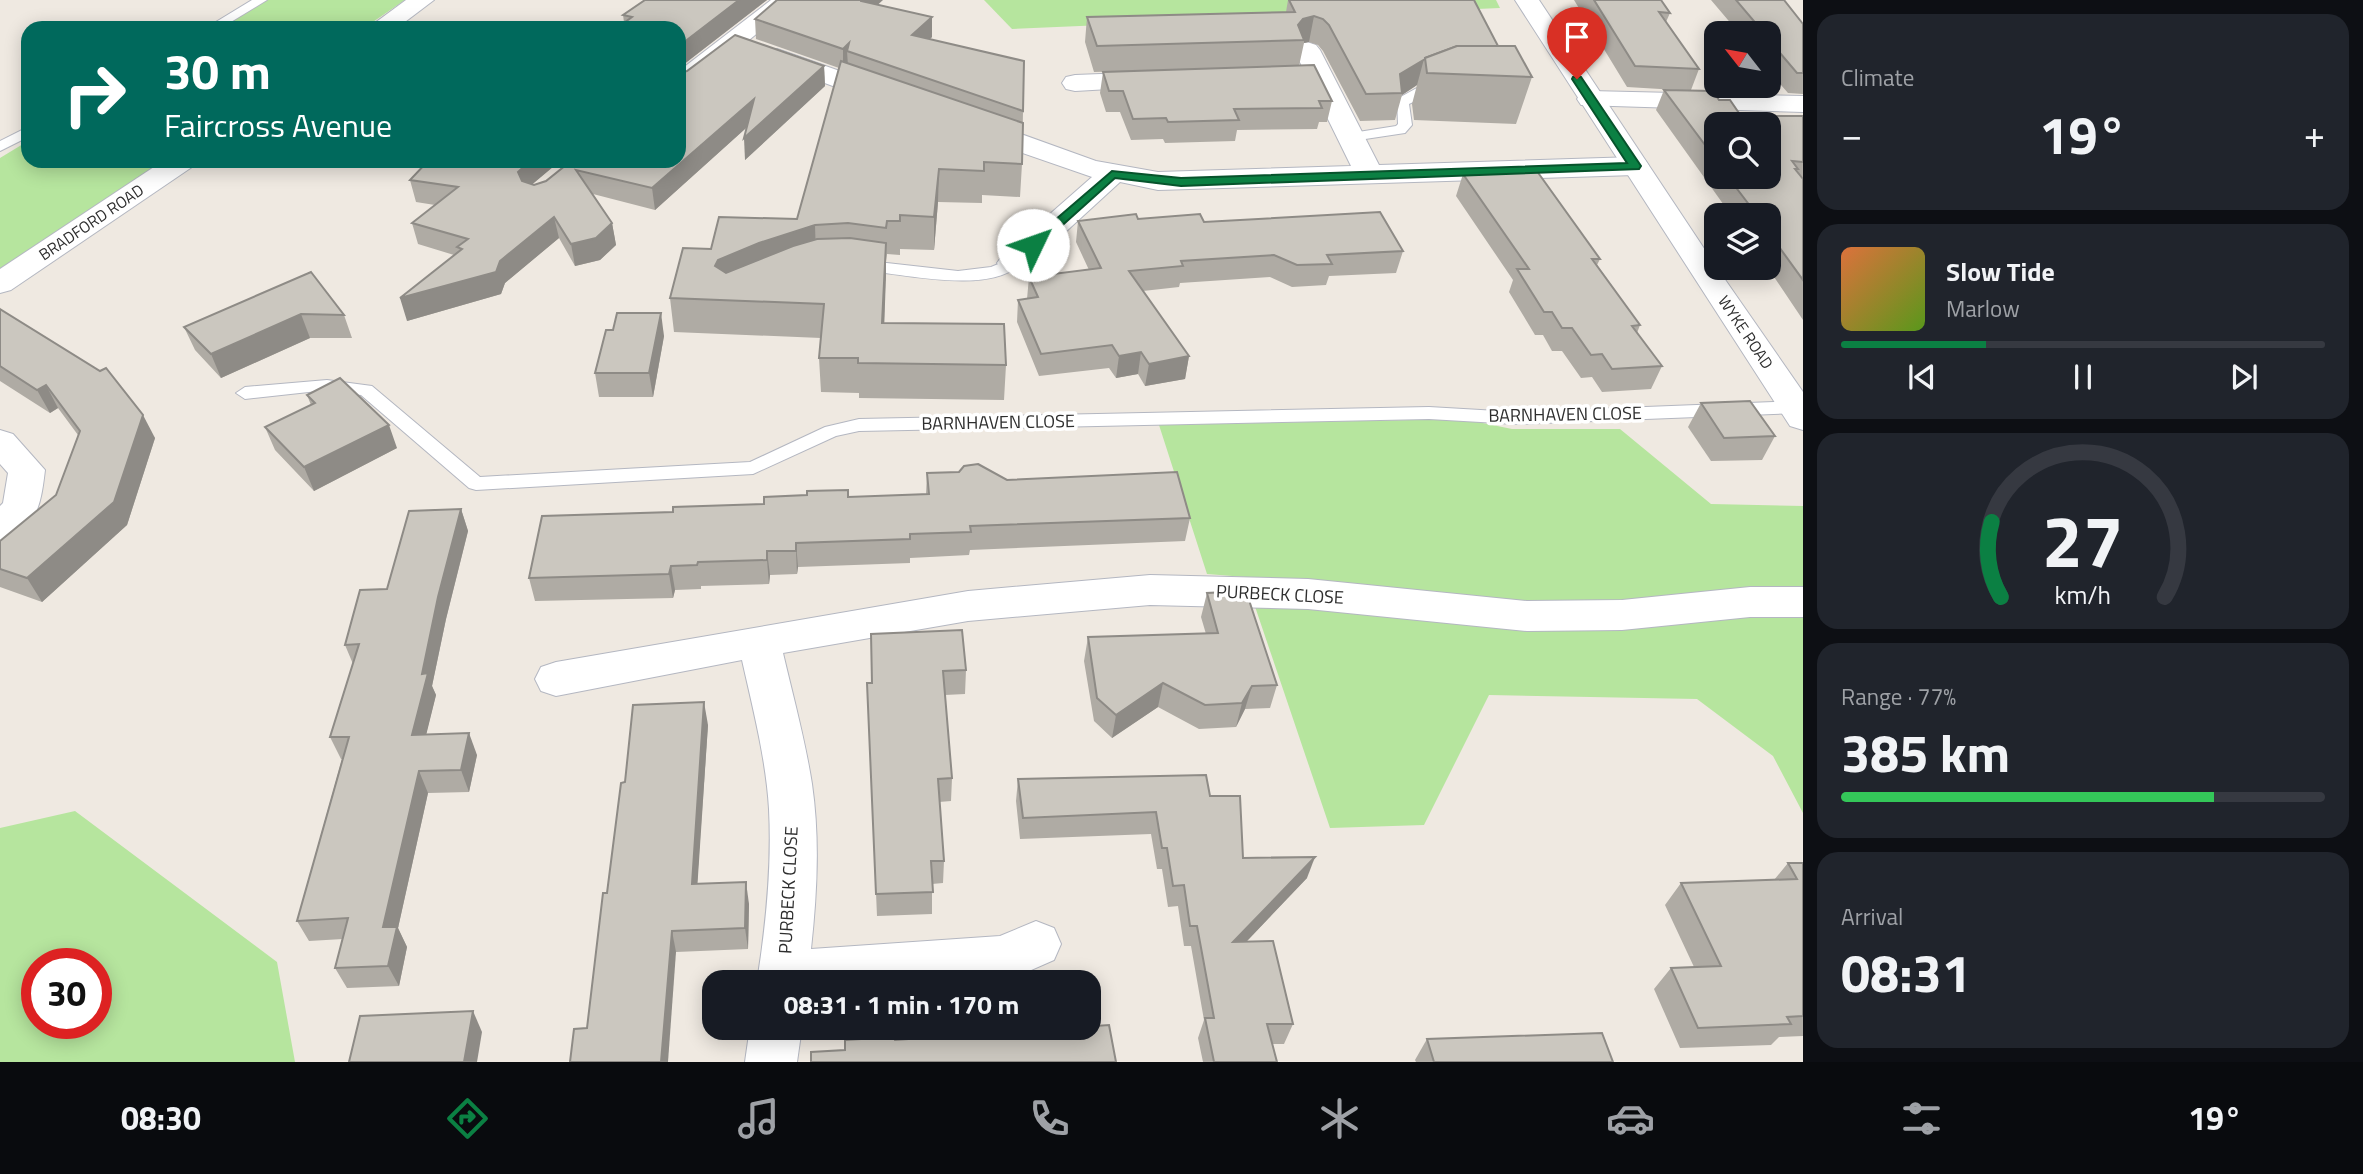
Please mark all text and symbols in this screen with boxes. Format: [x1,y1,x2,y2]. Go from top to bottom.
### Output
pin [1547,7,1607,79]
icon: arrive [1558,18,1596,56]
north arrow [1704,21,1782,98]
map controls [1704,21,1781,280]
text: 30 m [164,33,271,108]
icon: right [49,49,140,140]
text: Climate [1841,60,1914,95]
text: 19° [2039,95,2127,174]
text: Faircross Avenue [164,101,392,149]
text: − [1841,105,1862,163]
text: + [2304,105,2325,163]
button: search [1704,112,1781,189]
street label: BRADFORD ROAD [34,178,148,266]
button: layers [1704,203,1781,280]
position arrow [996,208,1070,282]
text: Slow Tide [1946,252,2055,291]
street label: WYKE ROAD [1712,290,1780,374]
text: Marlow [1946,291,2020,326]
icon: previous [1903,358,1941,396]
icon: pause [2064,358,2102,396]
icon: next [2225,358,2263,396]
street label: BARNHAVEN CLOSE [1488,399,1642,429]
street label: BARNHAVEN CLOSE [921,407,1075,437]
text: 27 [2042,485,2124,595]
text: km/h [2055,576,2111,614]
street label: PURBECK CLOSE [1215,577,1345,611]
text: Range · 77% [1841,679,1956,714]
text: 385 km [1841,713,2010,792]
street label: PURBECK CLOSE [771,825,805,955]
text: Arrival [1841,899,1903,934]
text: 08:31 [1841,933,1971,1012]
speed limit sign: 30 [21,948,112,1039]
text: 08:31 · 1 min · 170 m [784,985,1019,1024]
text: 08:30 [121,1094,201,1142]
icon: directions [443,1094,492,1143]
icon: music [734,1094,783,1143]
icon: phone [1025,1094,1074,1143]
icon: climate [1315,1094,1364,1143]
icon: car [1606,1094,1655,1143]
icon: filters [1897,1094,1946,1143]
text: 19° [2188,1094,2242,1142]

